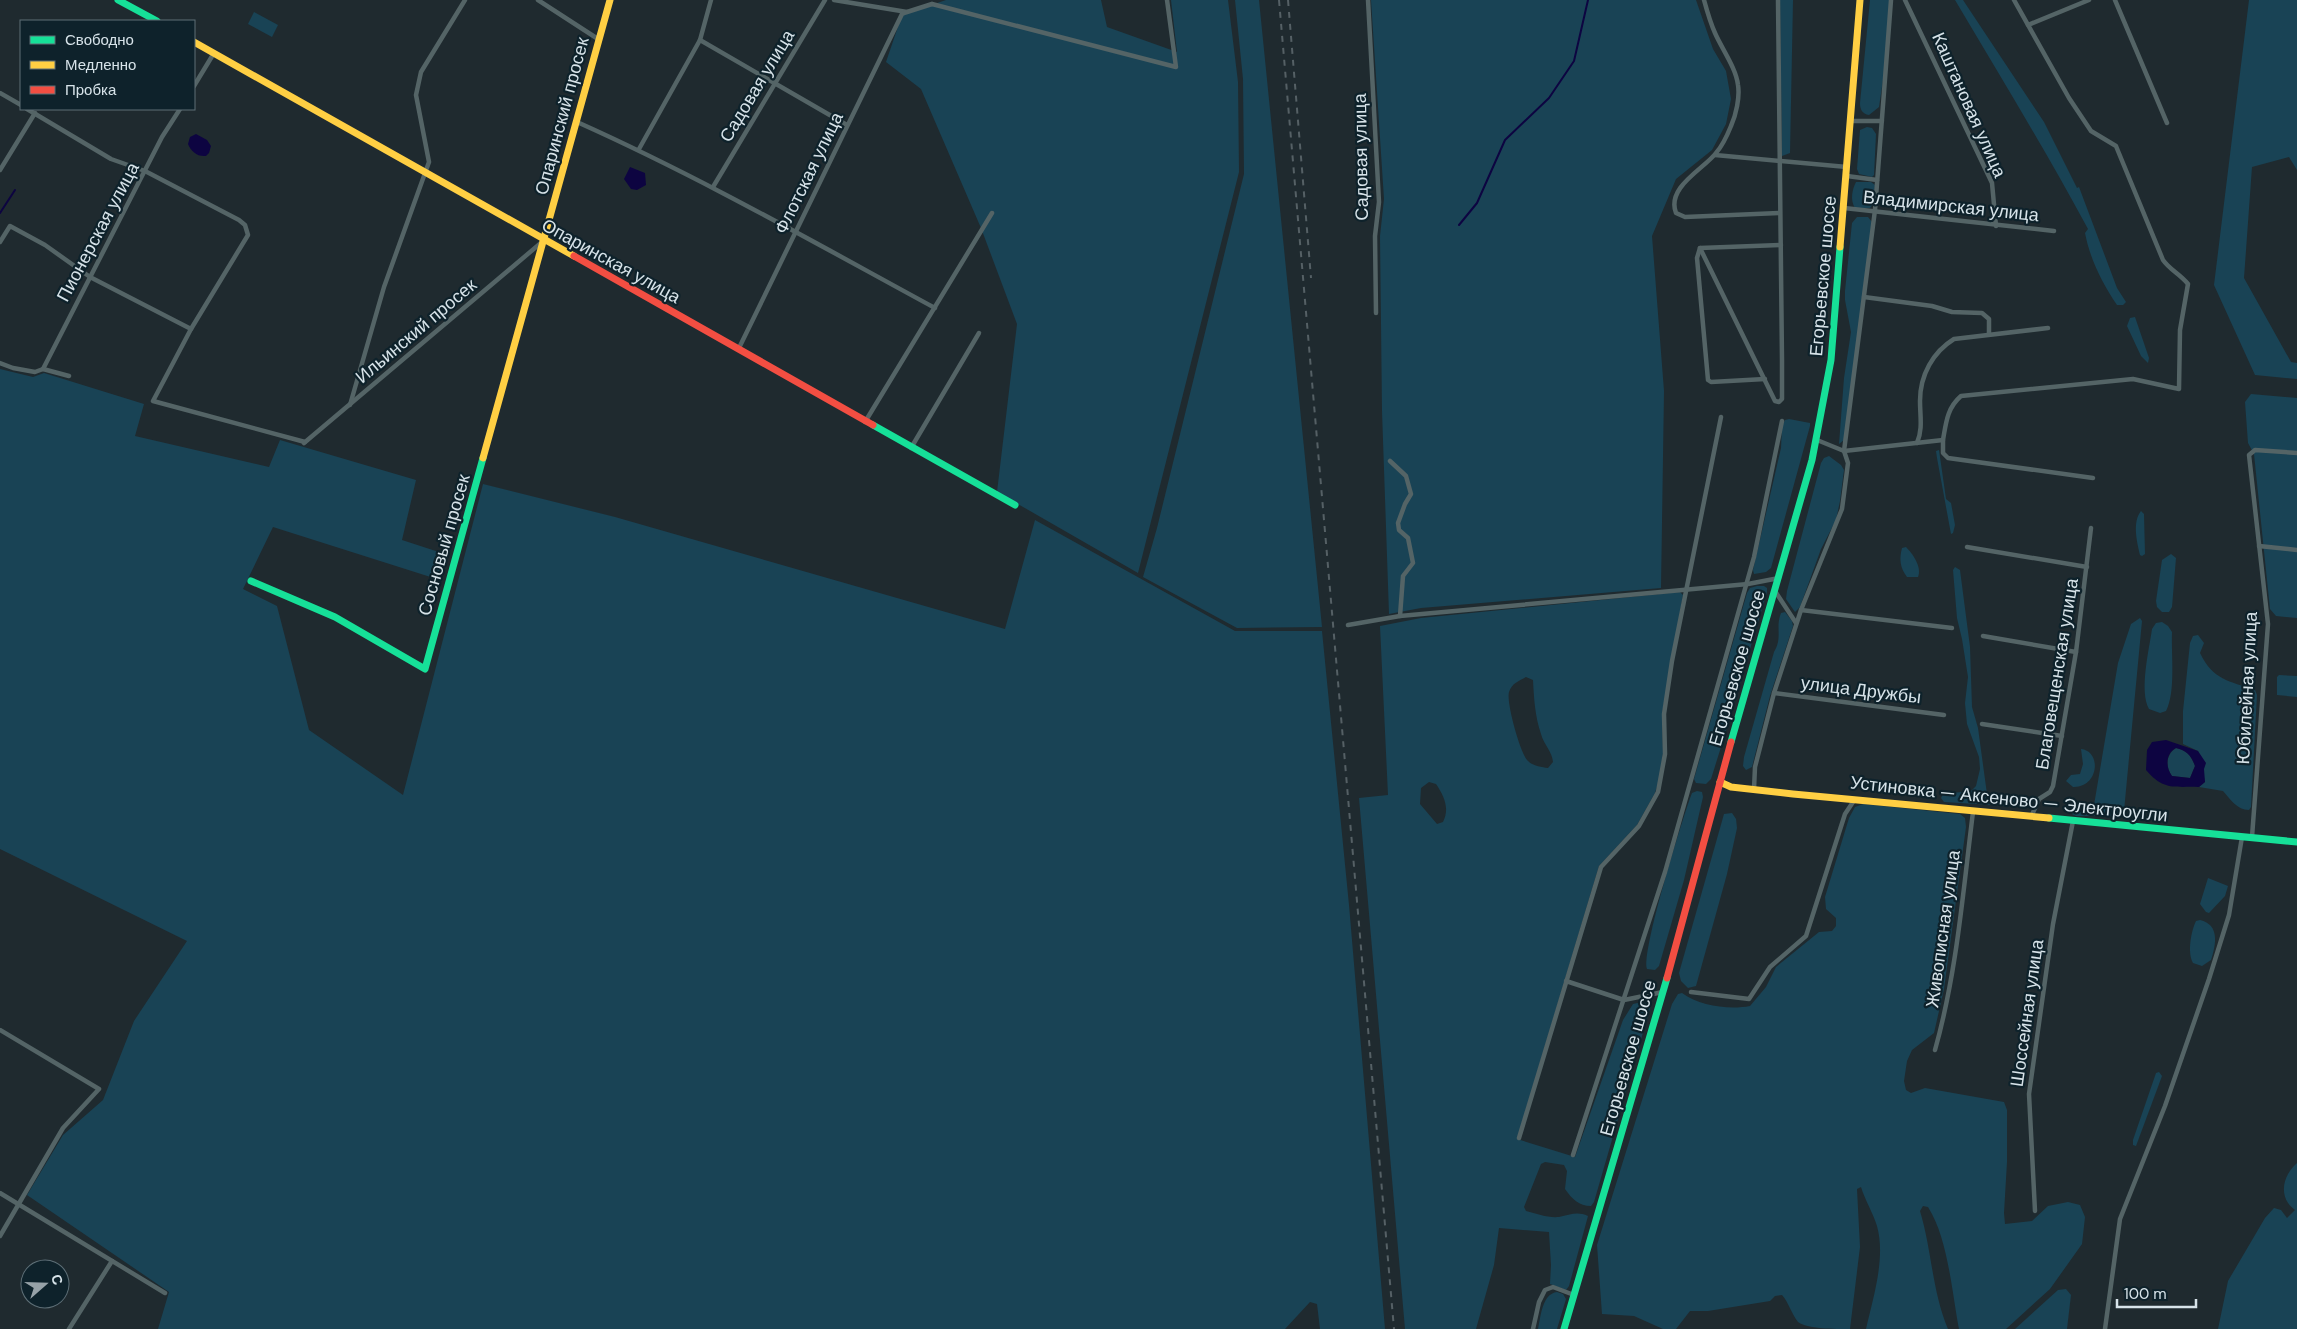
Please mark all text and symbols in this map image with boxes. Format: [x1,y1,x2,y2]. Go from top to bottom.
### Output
legend [20,20,195,110]
street label: Садовая улица [714,24,801,147]
street label: Каштановая улица [1926,29,2012,182]
text: Свободно [65,30,134,50]
street label: Опаринский просек [529,34,595,197]
text: Медленно [65,55,136,75]
text: Пробка [65,80,117,100]
street label: Садовая улица [1348,92,1374,221]
street label: Флотская улица [769,107,849,238]
street label: Пионерская улица [51,157,145,306]
street label: Владимирская улица [1862,185,2041,227]
street label: Егорьевское шоссе [1804,195,1842,357]
street label: Опаринская улица [537,213,685,310]
street label: Ильинский просек [350,273,482,389]
street label: Сосновый просек [412,471,476,618]
street label: Благовещенская улица [2030,576,2084,771]
street label: Егорьевское шоссе [1703,587,1771,749]
street label: Юбилейная улица [2231,610,2263,765]
street label: улица Дружбы [1800,671,1922,709]
street label: Устиновка — Аксеново — Электроугли [1849,770,2169,828]
street label: Живописная улица [1920,848,1966,1009]
street label: Шоссейная улица [2005,937,2049,1088]
street label: Егорьевское шоссе [1594,977,1662,1139]
north arrow [20,1259,70,1309]
text: С [47,1272,67,1287]
scale bar [2117,1276,2196,1308]
text: 100 m [2124,1284,2167,1304]

